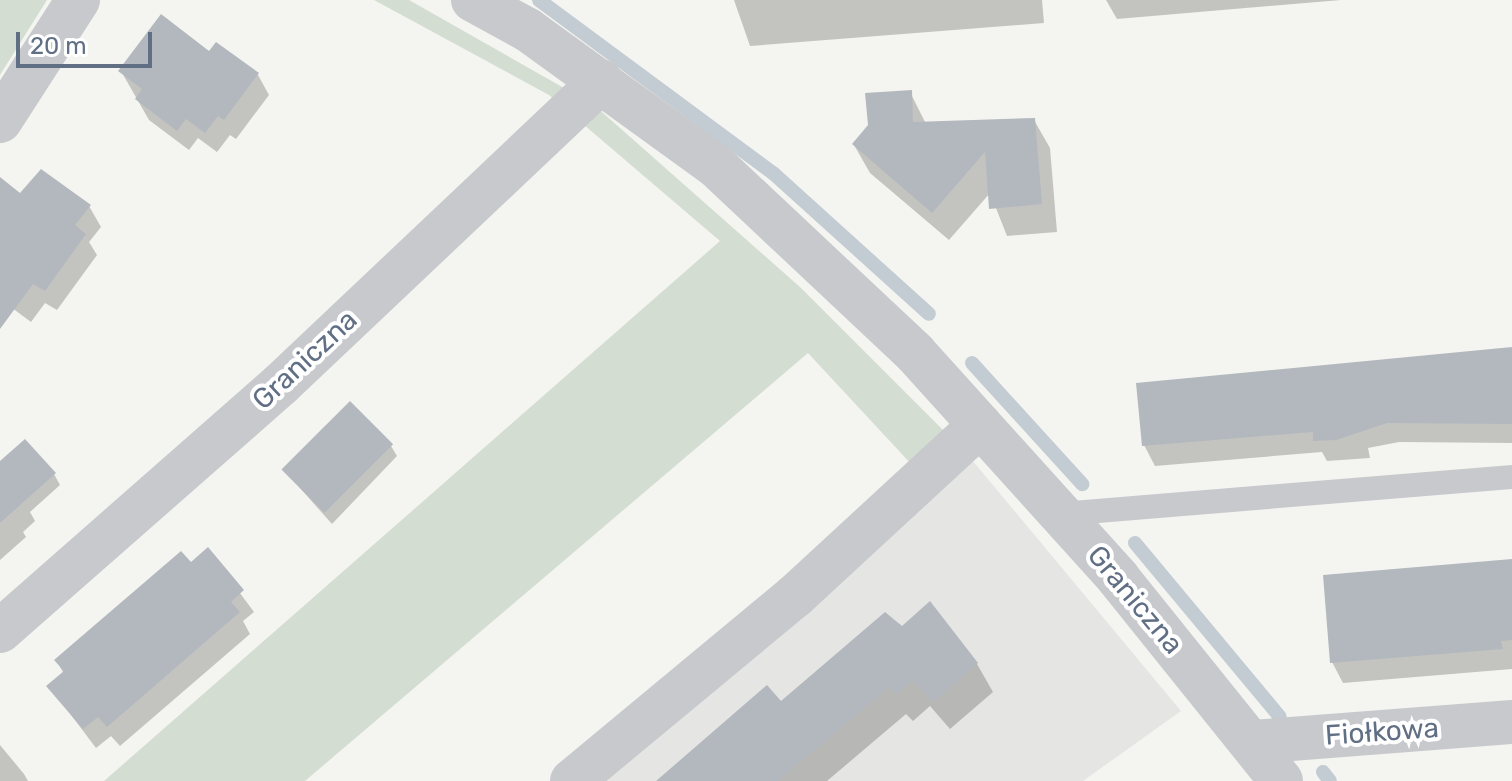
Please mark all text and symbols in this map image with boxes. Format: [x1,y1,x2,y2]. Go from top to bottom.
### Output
scale bar [20,16,156,66]
text: 20 m [30,32,87,60]
street label: Graniczna [246,303,364,417]
street label: Graniczna [1080,539,1190,661]
street label: Fiołkowa [1324,711,1440,753]

